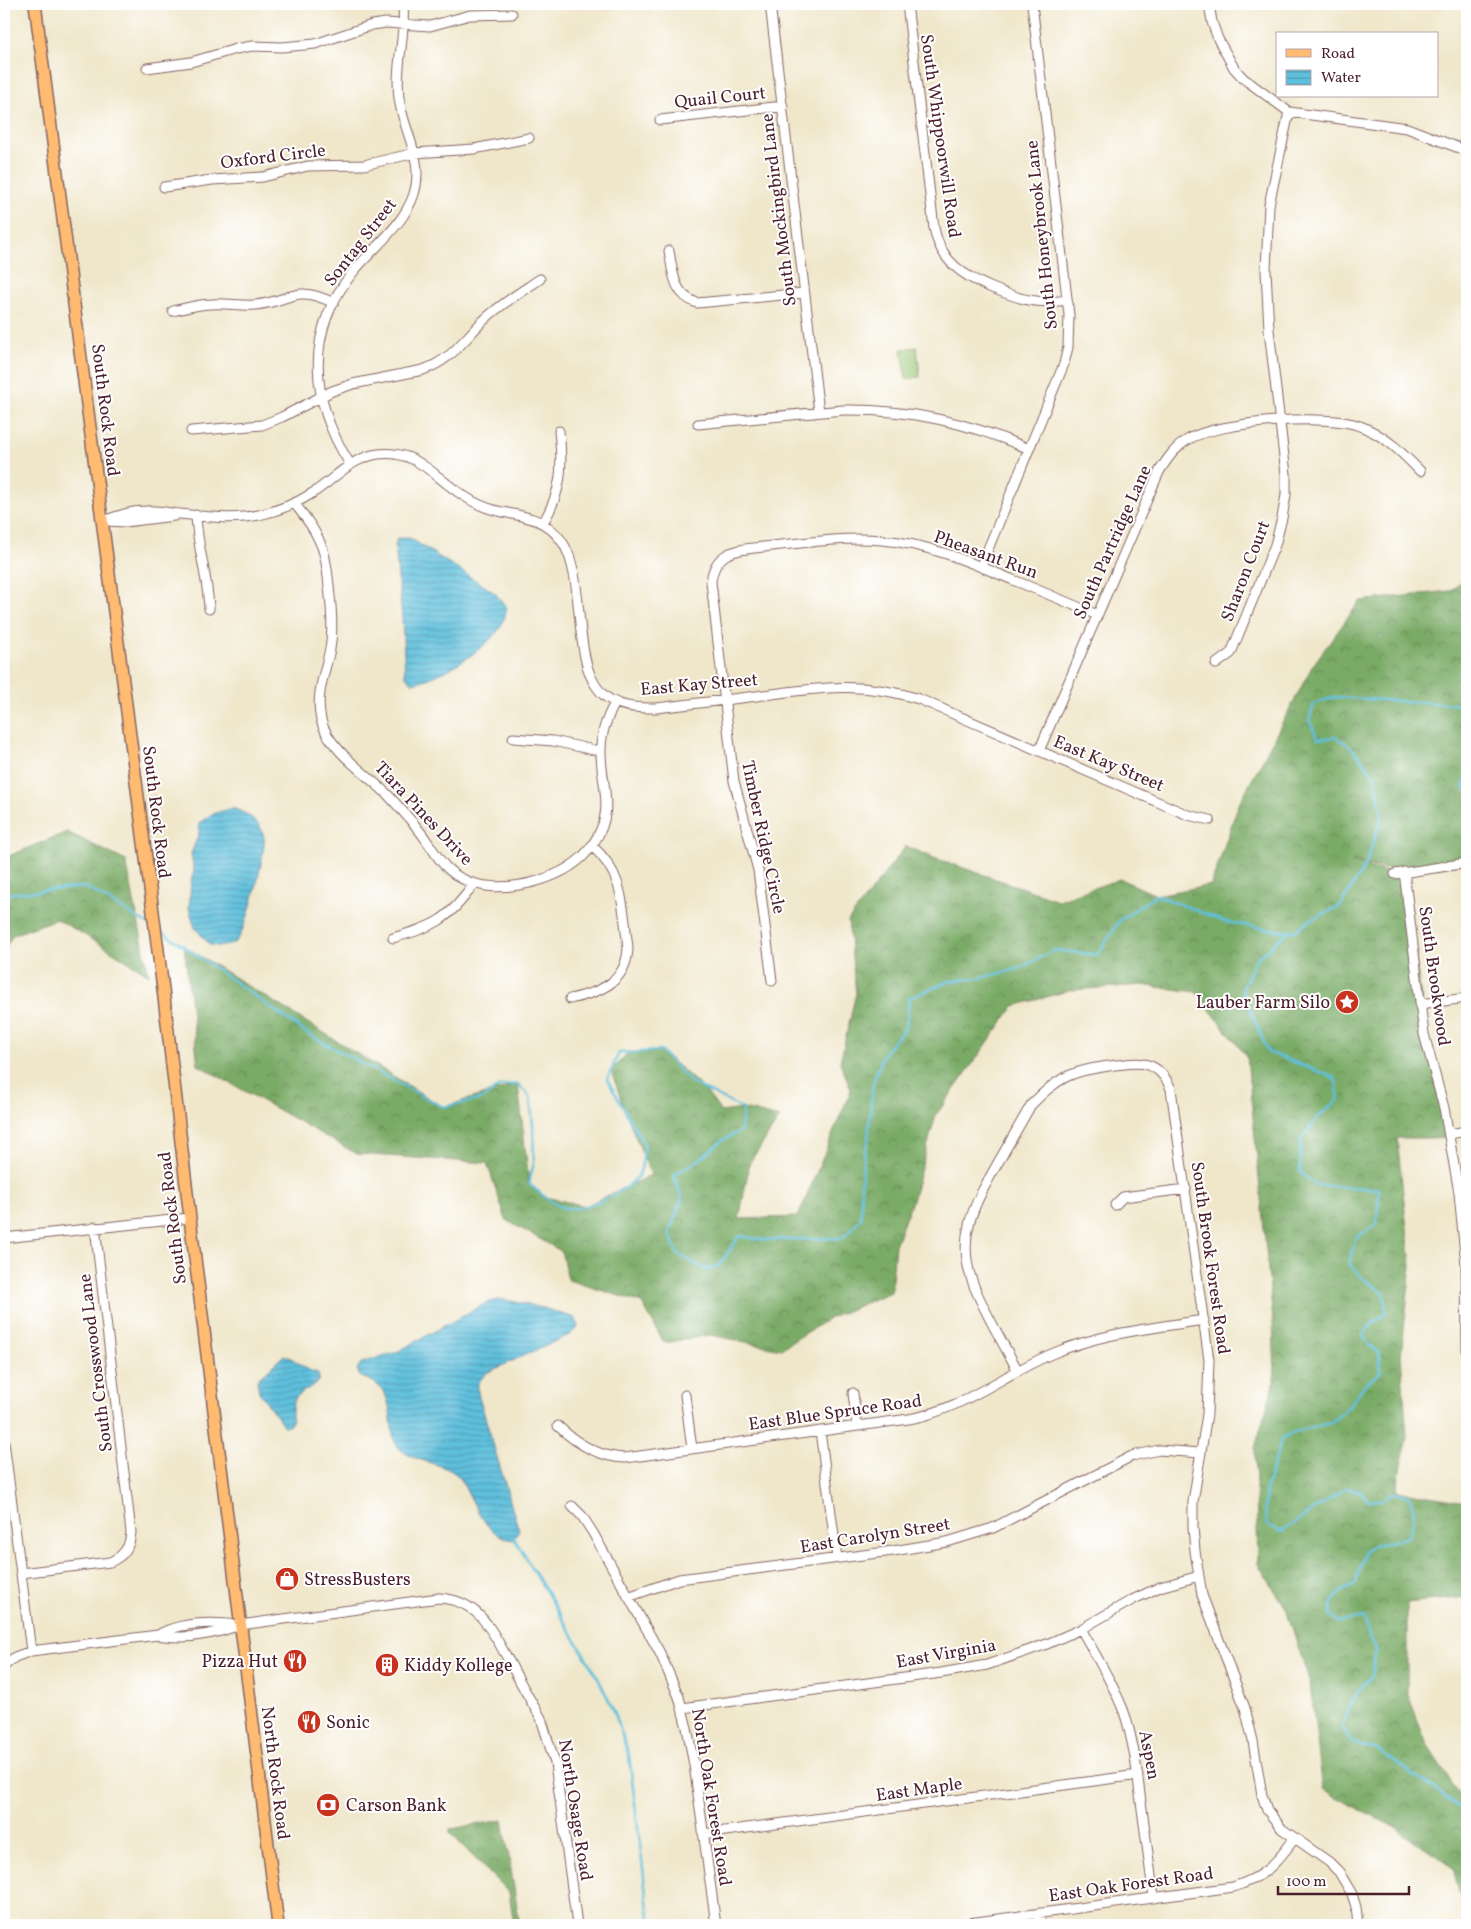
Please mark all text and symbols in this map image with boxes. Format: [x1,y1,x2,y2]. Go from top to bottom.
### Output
legend [1276,32,1438,98]
street label: South Whippoorwill Road [913,33,966,240]
text: Road [1321,44,1355,65]
text: Water [1321,68,1361,89]
street label: Quail Court [673,81,767,116]
street label: South Mockingbird Lane [755,112,804,308]
street label: Oxford Circle [219,139,327,176]
street label: South Honeybrook Lane [1020,139,1065,331]
street label: Sontag Street [319,194,404,292]
street label: South Rock Road [84,342,125,478]
street label: South Partridge Lane [1068,462,1159,624]
street label: Sharon Court [1216,517,1277,626]
street label: Pheasant Run [930,525,1041,586]
street label: East Kay Street [639,668,759,703]
street label: East Kay Street [1049,730,1168,799]
street label: South Rock Road [135,744,176,880]
street label: Tiara Pines Drive [368,756,478,872]
street label: Timber Ridge Circle [734,758,791,916]
street label: South Brookwood [1411,905,1456,1048]
place icon: Lauber Farm Silo [1334,989,1360,1015]
place label: Lauber Farm Silo [1196,991,1330,1016]
street label: South Rock Road [153,1150,194,1286]
street label: South Brook Forest Road [1184,1160,1235,1356]
street label: South Crosswood Lane [73,1272,120,1453]
street label: East Blue Spruce Road [747,1389,924,1438]
street label: East Carolyn Street [798,1512,952,1561]
shop icon: StressBusters [274,1566,300,1592]
place label: StressBusters [304,1568,411,1593]
street label: East Virginia [894,1633,998,1676]
restaurant icon: Pizza Hut [282,1648,308,1674]
place label: Pizza Hut [202,1650,278,1675]
building icon: Kiddy Kollege [374,1652,400,1678]
place label: Kiddy Kollege [404,1654,513,1679]
street label: North Rock Road [254,1705,295,1841]
street label: North Oak Forest Road [684,1707,737,1888]
restaurant icon: Sonic [296,1709,322,1735]
place label: Sonic [326,1711,370,1736]
street label: Aspen [1131,1728,1166,1782]
street label: North Osage Road [551,1738,598,1883]
street label: East Maple [874,1772,964,1809]
bank icon: Carson Bank [315,1792,341,1818]
place label: Carson Bank [346,1794,447,1819]
street label: East Oak Forest Road [1047,1862,1215,1909]
scale bar [1278,1864,1410,1896]
text: 100 m [1286,1872,1326,1893]

